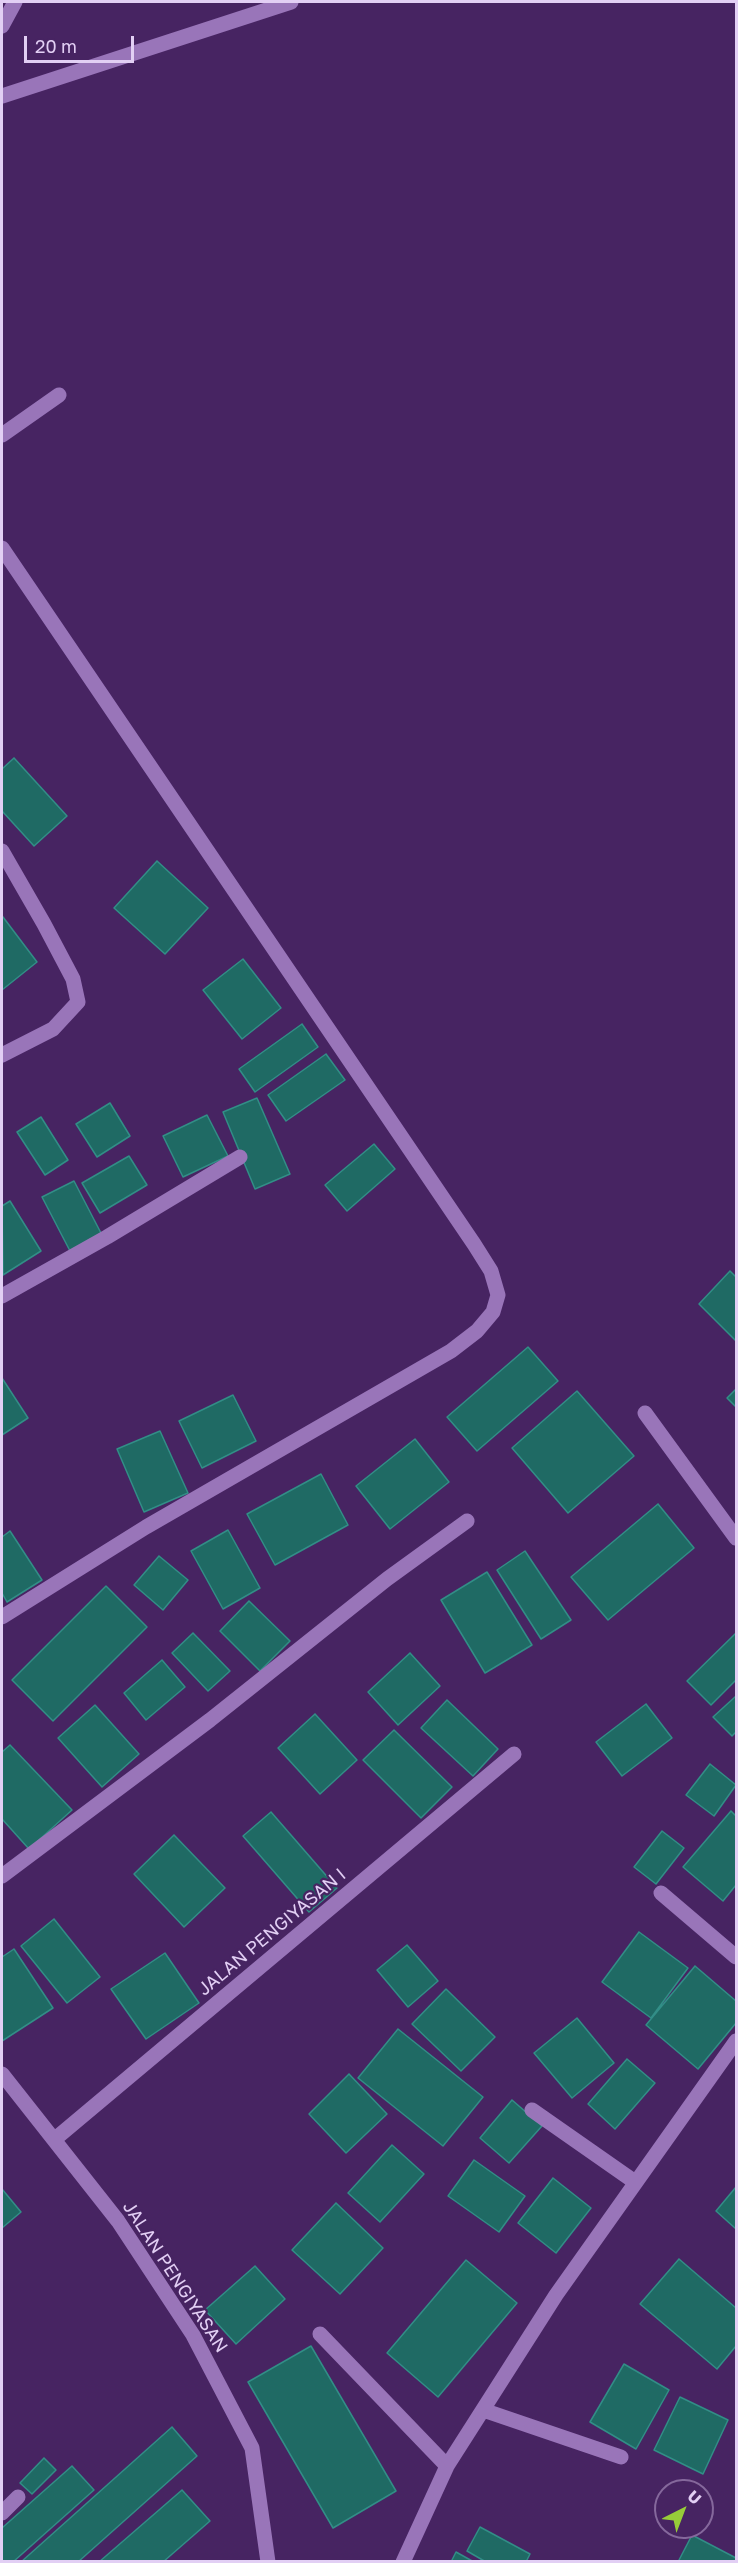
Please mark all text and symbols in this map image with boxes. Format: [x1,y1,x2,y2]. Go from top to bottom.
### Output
scale bar [27,24,136,62]
text: 20 m [35,35,77,57]
street label: JALAN PENGIYASAN I [194,1864,350,2000]
street label: JALAN PENGIYASAN [118,2197,232,2357]
north arrow [654,2479,714,2539]
text: U [684,2486,706,2508]

